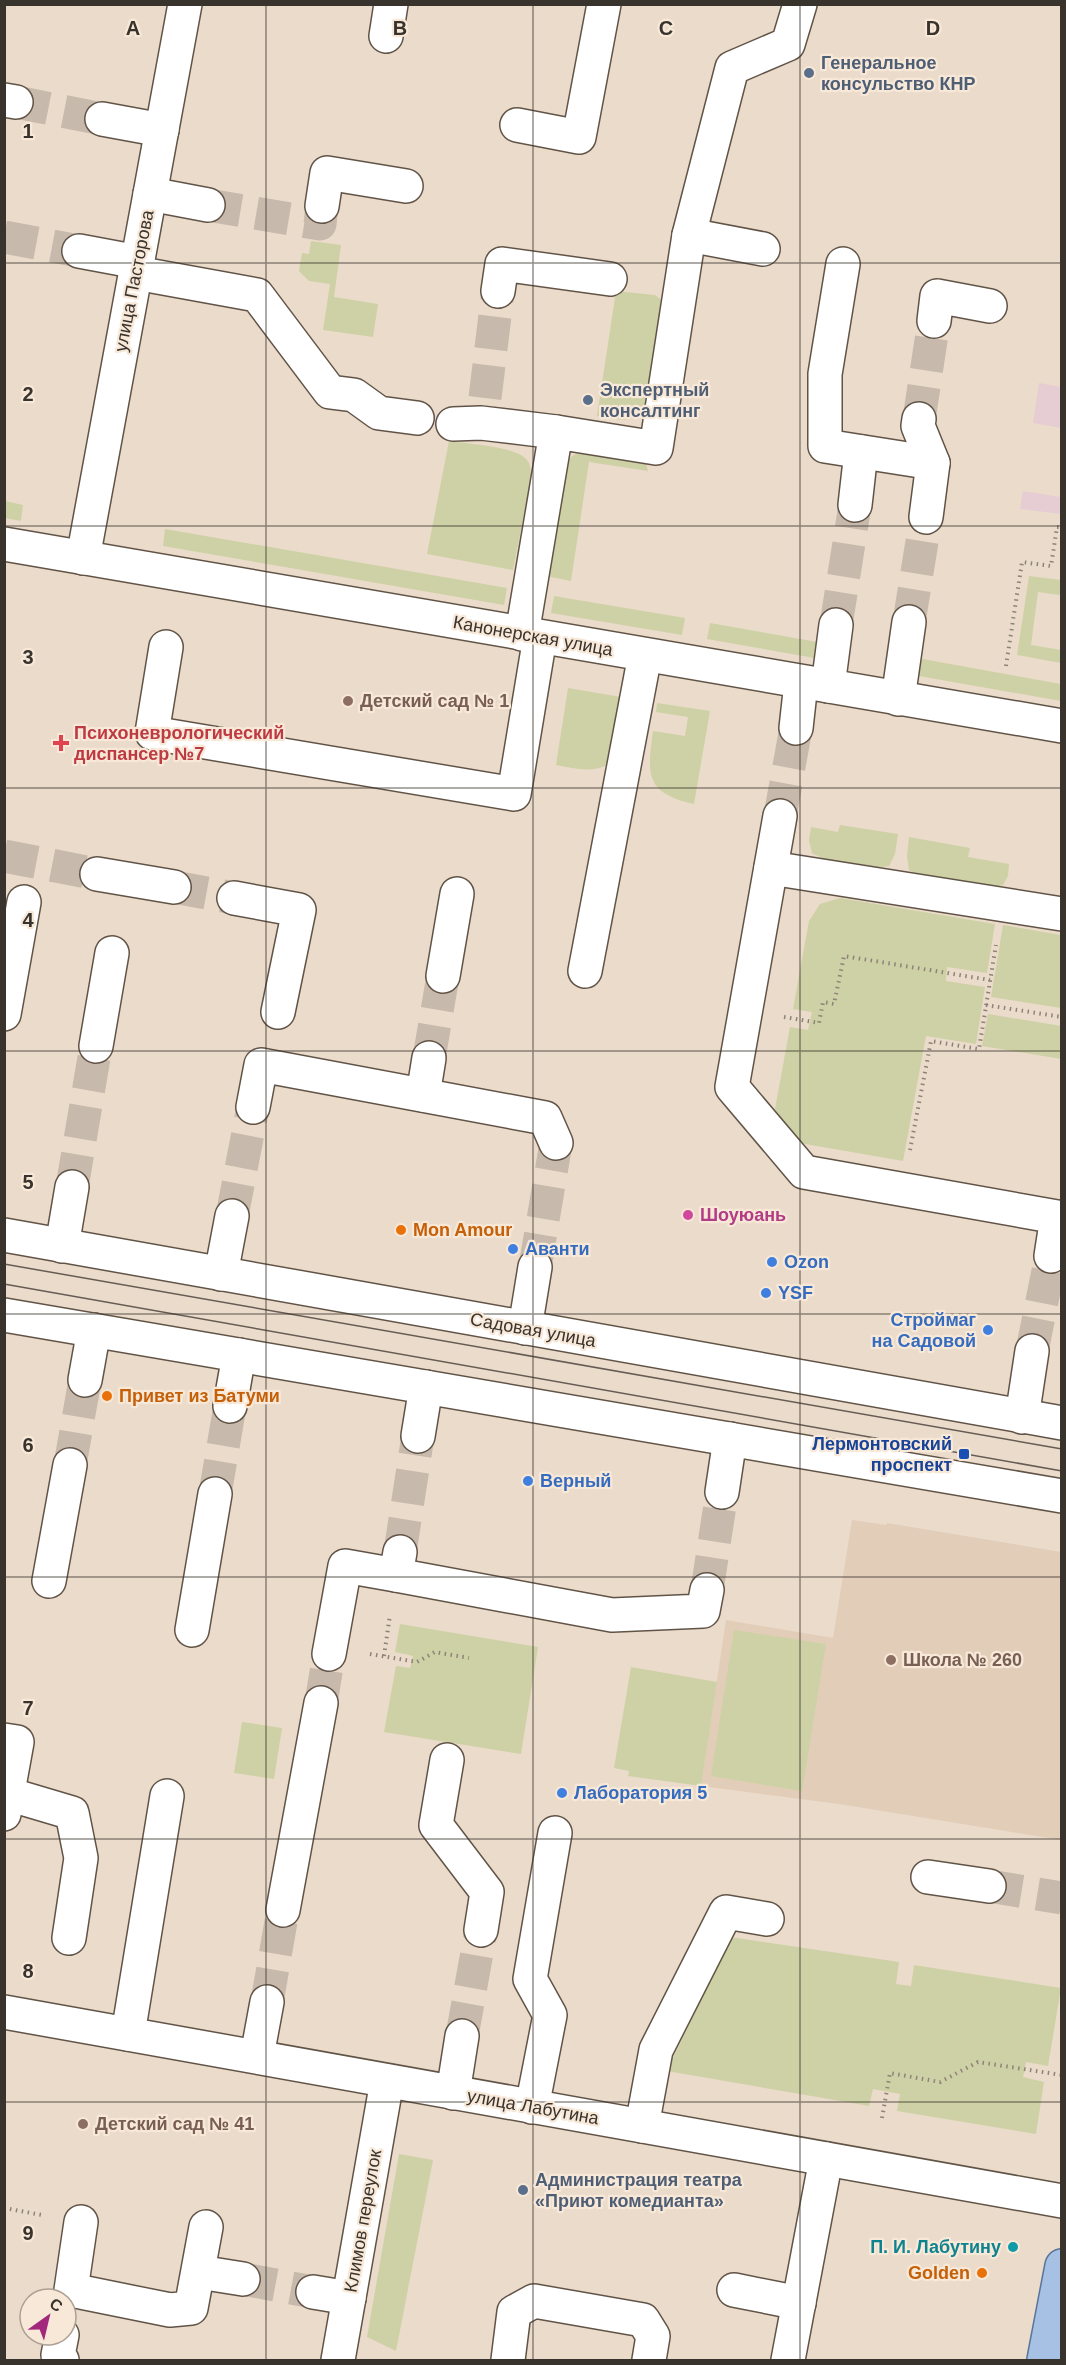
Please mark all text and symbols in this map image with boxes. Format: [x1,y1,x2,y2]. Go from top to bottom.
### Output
text: A [126,17,140,39]
text: B [393,17,407,39]
text: C [659,17,673,39]
text: D [926,17,940,39]
place label: Генеральное консульство КНР [821,53,976,94]
marker: Генеральное консульство КНР [802,66,816,80]
text: 1 [22,120,34,142]
street label: улица Пасторова [110,208,158,354]
place label: Экспертный консалтинг [600,380,709,421]
text: 2 [22,383,34,405]
marker: Экспертный консалтинг [581,393,595,407]
street label: Канонерская улица [452,612,615,660]
text: 3 [22,646,34,668]
place label: Детский сад № 1 [360,691,509,711]
marker: Детский сад № 1 [341,694,355,708]
place label: Психоневрологический диспансер №7 [74,723,284,764]
marker: Психоневрологический диспансер №7 [52,734,70,752]
text: 4 [22,909,34,931]
text: 5 [22,1171,34,1193]
place label: Шоуюань [700,1205,786,1225]
marker: Шоуюань [681,1208,695,1222]
place label: Mon Amour [413,1220,512,1240]
marker: Mon Amour [394,1223,408,1237]
place label: Аванти [525,1239,590,1259]
marker: Аванти [506,1242,520,1256]
place label: Ozon [784,1252,829,1272]
marker: Ozon [765,1255,779,1269]
place label: YSF [778,1283,813,1303]
marker: YSF [759,1286,773,1300]
street label: Садовая улица [469,1309,598,1351]
place label: Строймаг на Садовой [872,1310,976,1351]
marker: Строймаг на Садовой [981,1323,995,1337]
place label: Привет из Батуми [119,1386,280,1406]
marker: Привет из Батуми [100,1389,114,1403]
text: 6 [22,1434,34,1456]
place label: Лермонтовский проспект [812,1434,952,1475]
marker: Лермонтовский проспект [957,1447,971,1461]
place label: Верный [540,1471,611,1491]
marker: Верный [521,1474,535,1488]
place label: Школа № 260 [903,1650,1022,1670]
marker: Школа № 260 [884,1653,898,1667]
text: 7 [22,1697,34,1719]
place label: Лаборатория 5 [574,1783,707,1803]
marker: Лаборатория 5 [555,1786,569,1800]
text: 8 [22,1960,34,1982]
street label: улица Лабутина [466,2086,601,2129]
place label: Детский сад № 41 [95,2114,254,2134]
marker: Детский сад № 41 [76,2117,90,2131]
street label: Климов переулок [341,2148,385,2294]
place label: Администрация театра «Приют комедианта» [535,2170,743,2211]
marker: Администрация театра «Приют комедианта» [516,2183,530,2197]
text: 9 [22,2222,34,2244]
place label: П. И. Лабутину [870,2237,1001,2257]
marker: П. И. Лабутину [1006,2240,1020,2254]
place label: Golden [908,2263,970,2283]
marker: Golden [975,2266,989,2280]
north arrow [18,2287,78,2347]
text: С [47,2295,66,2316]

